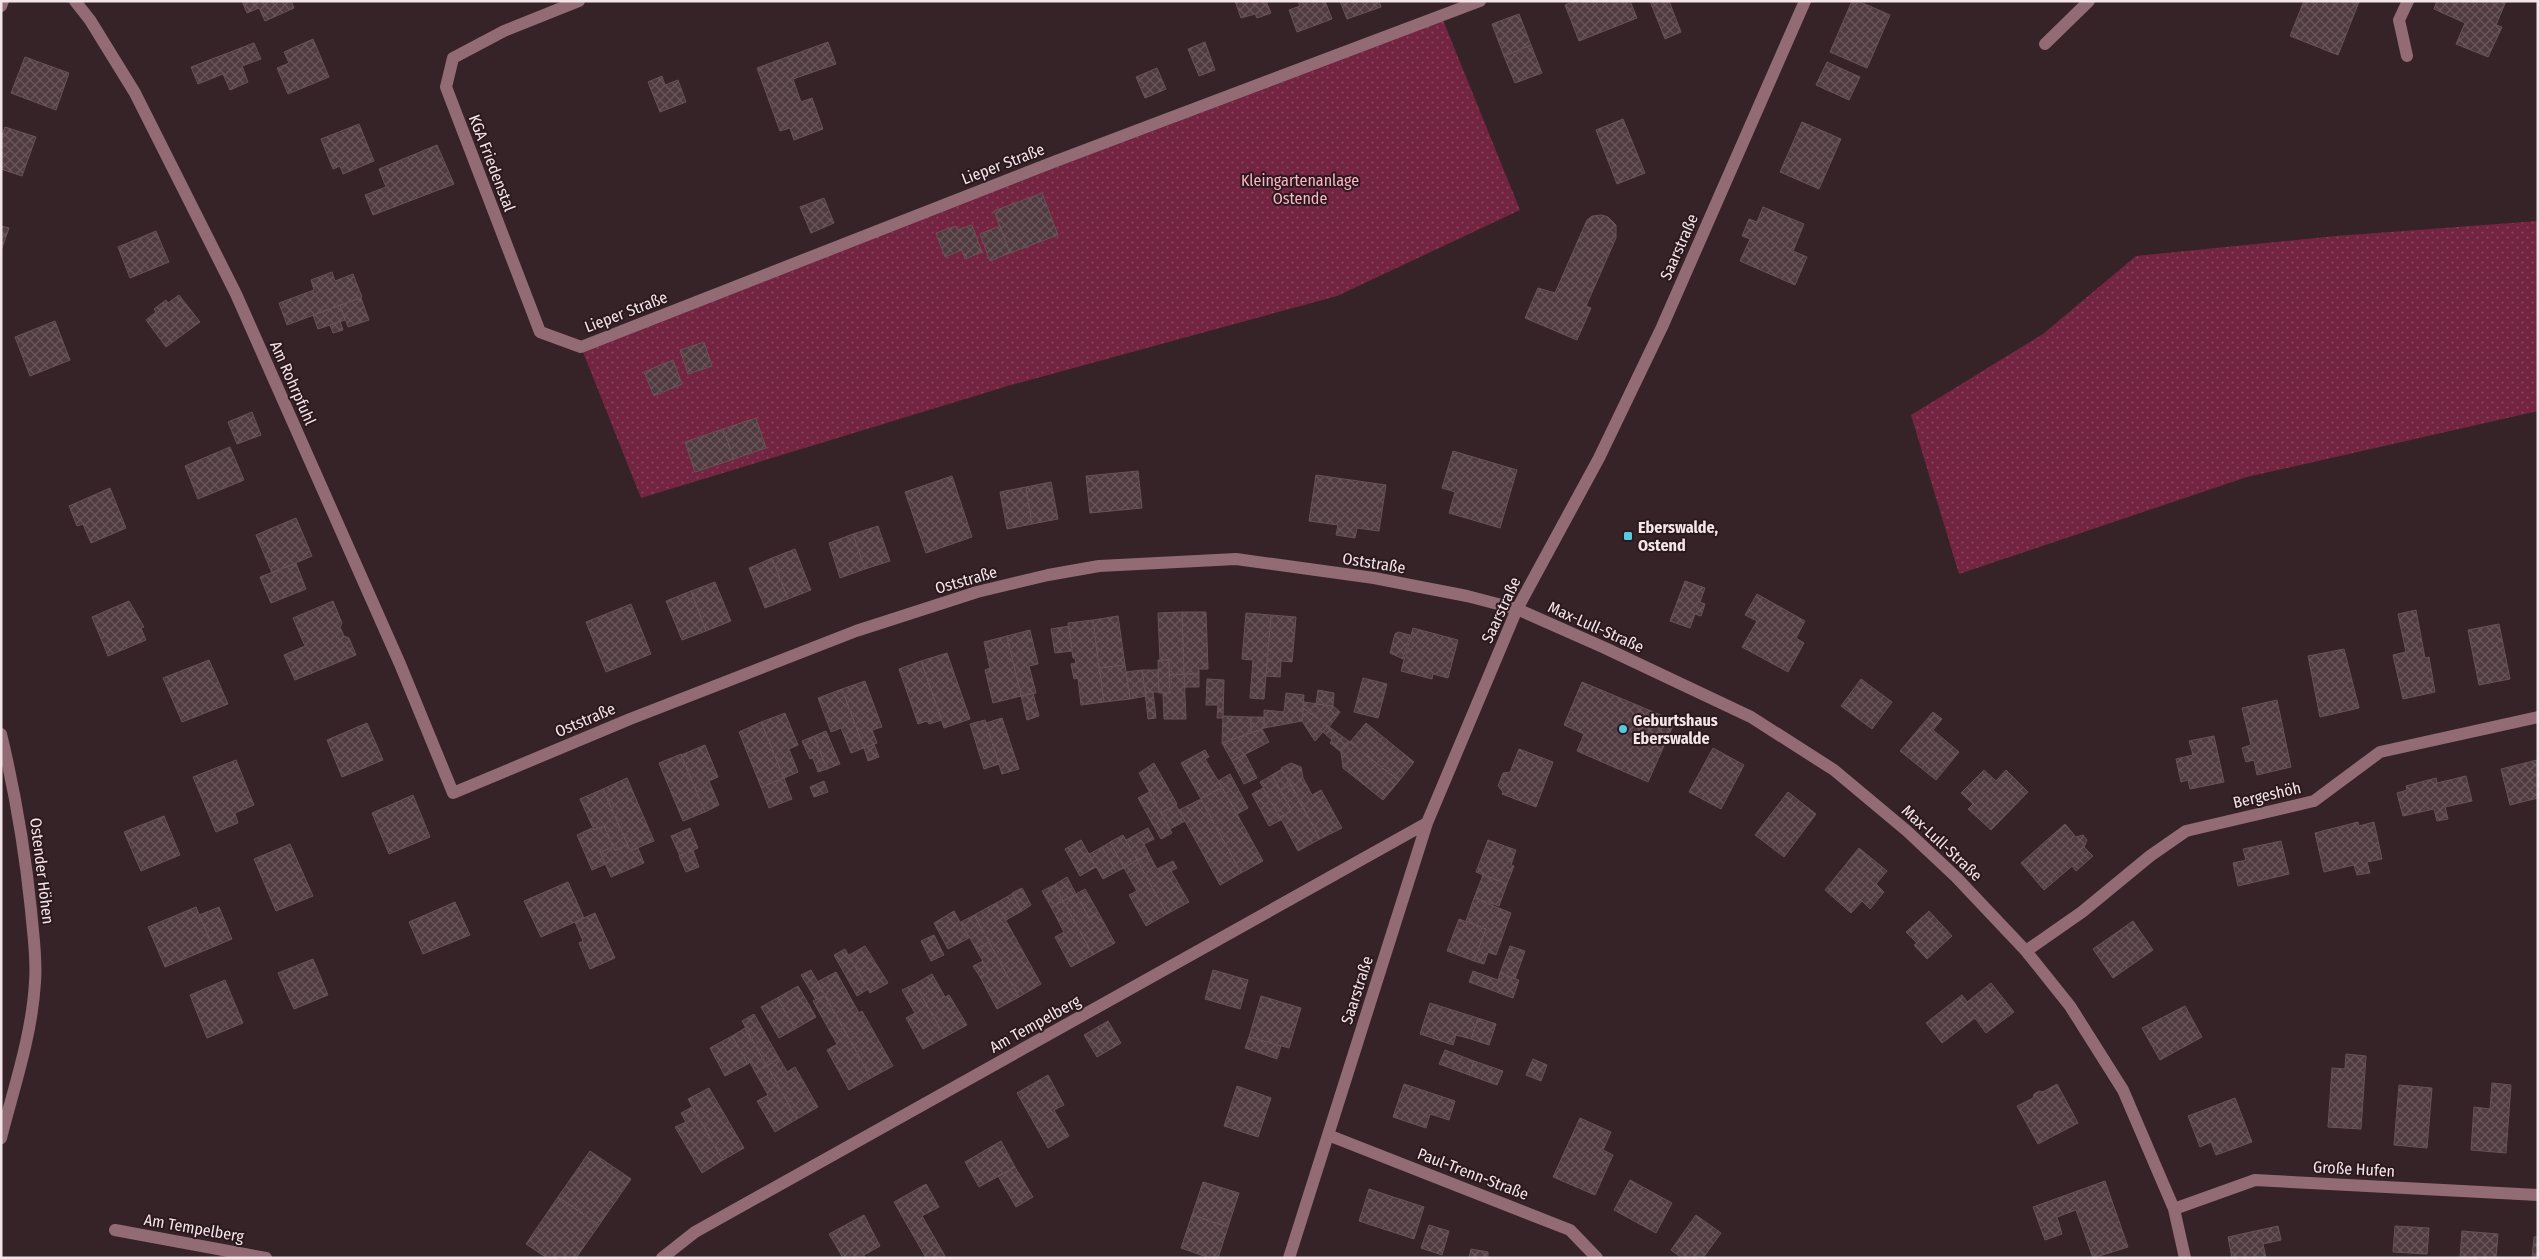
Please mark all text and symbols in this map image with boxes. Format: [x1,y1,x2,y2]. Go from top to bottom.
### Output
street label: KGA Friedenstal [465,112,519,214]
street label: Lieper Straße [959,139,1047,189]
park label: Kleingartenanlage Ostende [1241,171,1359,208]
street label: Saarstraße [1656,211,1702,283]
street label: Lieper Straße [582,287,670,337]
street label: Am Rohrpfuhl [266,338,320,428]
place label: Eberswalde, Ostend [1638,518,1718,555]
marker: Eberswalde, Ostend [1622,530,1634,542]
street label: Oststraße [1341,549,1407,577]
street label: Oststraße [933,562,999,598]
street label: Saarstraße [1478,574,1525,646]
street label: Max-Lull-Straße [1545,597,1647,657]
street label: Oststraße [552,699,618,741]
place label: Geburtshaus Eberswalde [1633,711,1718,748]
marker: Geburtshaus Eberswalde [1617,723,1629,735]
street label: Bergeshöh [2231,778,2303,812]
street label: Max-Lull-Straße [1898,801,1986,885]
street label: Ostender Höhen [26,817,58,925]
street label: Saarstraße [1337,954,1377,1026]
street label: Am Tempelberg [986,991,1084,1057]
street label: Paul-Trenn-Straße [1415,1144,1531,1204]
street label: Große Hufen [2313,1157,2395,1181]
street label: Am Tempelberg [143,1210,246,1246]

